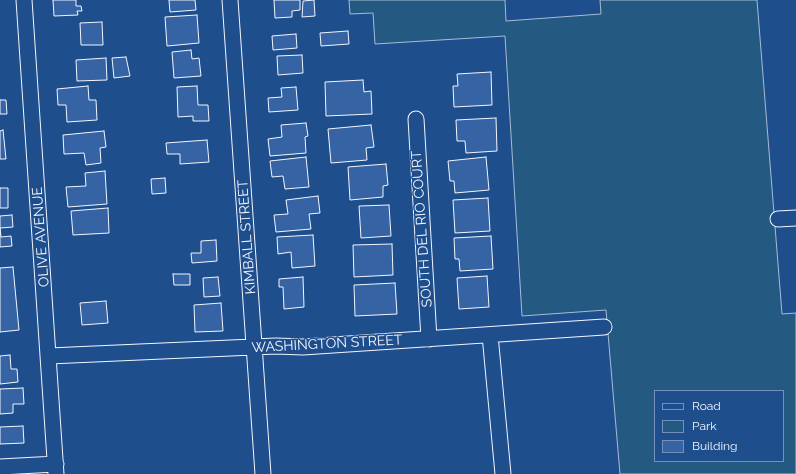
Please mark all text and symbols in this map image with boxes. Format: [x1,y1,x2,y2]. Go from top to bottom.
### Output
street label: SOUTH DEL RIO COURT [408,150,436,308]
street label: KIMBALL STREET [235,179,259,295]
street label: OLIVE AVENUE [29,186,53,288]
street label: WASHINGTON STREET [251,332,403,356]
legend [654,390,784,462]
text: Road [692,399,721,413]
text: Park [692,419,717,433]
text: Building [692,439,738,453]

